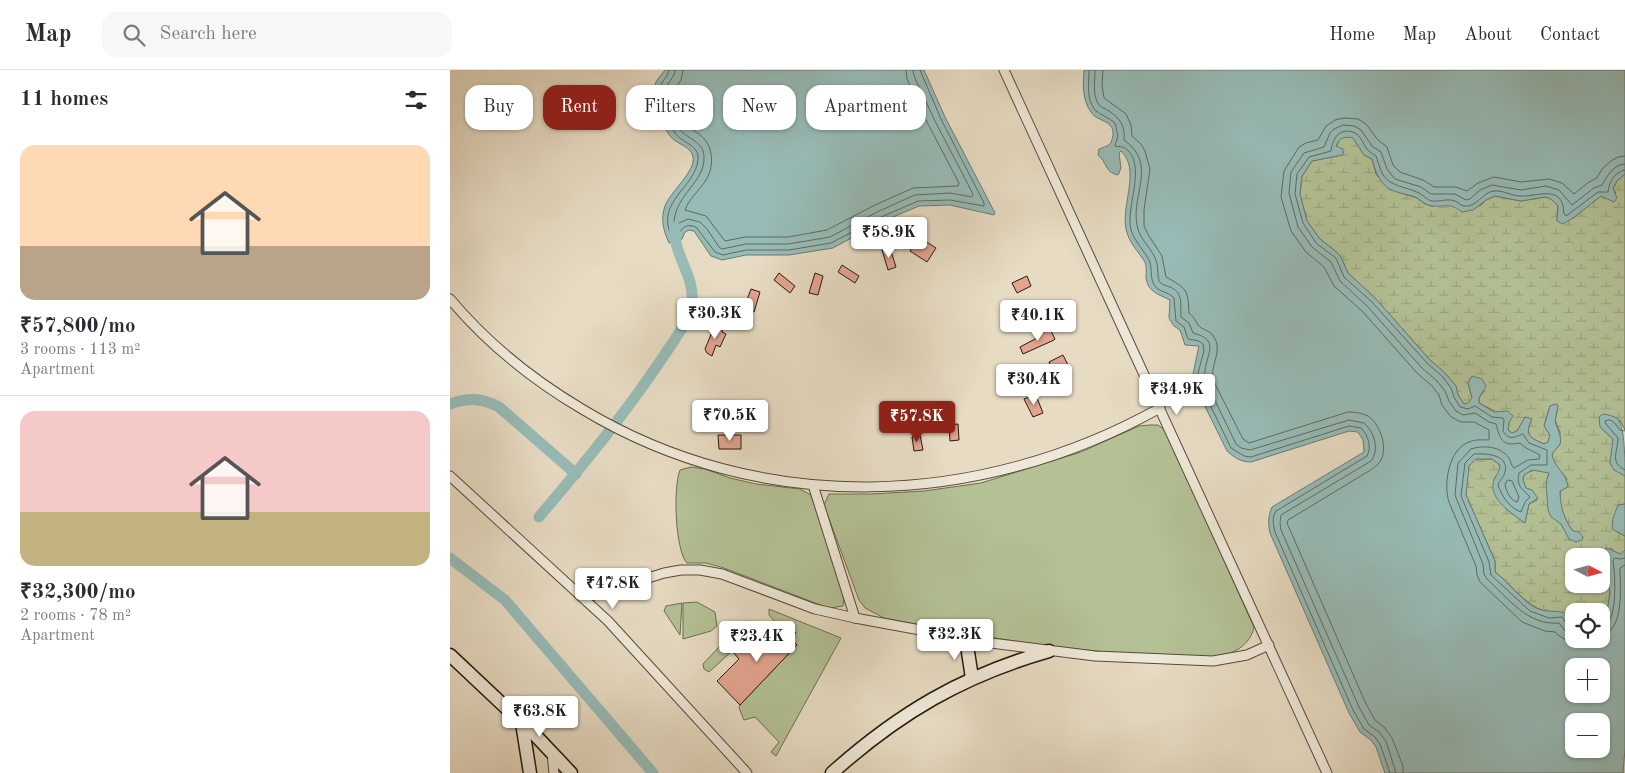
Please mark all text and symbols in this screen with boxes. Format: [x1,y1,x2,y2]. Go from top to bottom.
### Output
search box [102,12,452,57]
icon: search [120,21,148,49]
text: Map [25,23,72,47]
text: Search here [160,25,257,44]
text: Home [1329,26,1375,44]
text: Map [1403,26,1436,44]
text: About [1464,26,1512,44]
text: Contact [1540,26,1600,44]
chip: Buy [465,85,533,130]
chip: Rent [543,85,616,130]
chip: Filters [626,85,713,130]
chip: New [723,85,796,130]
chip: Apartment [806,85,926,130]
icon: filters [402,86,430,114]
text: 11 homes [20,89,108,110]
icon: home [180,178,270,268]
pin: ₹58.9K [848,216,930,259]
text: ₹58.9K [862,225,916,241]
pin: ₹30.3K [674,298,756,340]
pin: ₹40.1K [997,300,1079,342]
text: ₹30.3K [688,306,742,322]
text: ₹40.1K [1011,308,1065,324]
text: ₹57,800/mo [20,316,136,337]
text: 3 rooms · 113 m² [20,342,140,358]
text: Apartment [20,362,95,378]
pin: ₹30.4K [993,364,1075,406]
text: ₹30.4K [1007,372,1061,388]
pin: ₹34.9K [1136,374,1218,416]
text: ₹34.9K [1150,382,1204,398]
pin: ₹70.5K [689,400,771,442]
pin: ₹57.8K [876,400,958,443]
text: ₹70.5K [703,408,757,424]
text: ₹57.8K [890,409,944,425]
icon: home [180,443,270,533]
north arrow [1565,548,1610,592]
map controls [1565,548,1610,758]
pin: ₹47.8K [572,568,654,610]
text: ₹47.8K [586,576,640,592]
text: ₹32,300/mo [20,582,136,603]
button: locate [1565,603,1610,648]
text: 2 rooms · 78 m² [20,608,131,624]
pin: ₹32.3K [914,618,996,661]
pin: ₹23.4K [716,620,798,663]
text: ₹32.3K [928,627,982,643]
text: Apartment [20,628,95,644]
text: ₹23.4K [730,629,784,645]
button: + [1565,658,1610,703]
pin: ₹63.8K [499,696,581,738]
text: ₹63.8K [513,704,567,720]
button: − [1565,713,1610,758]

